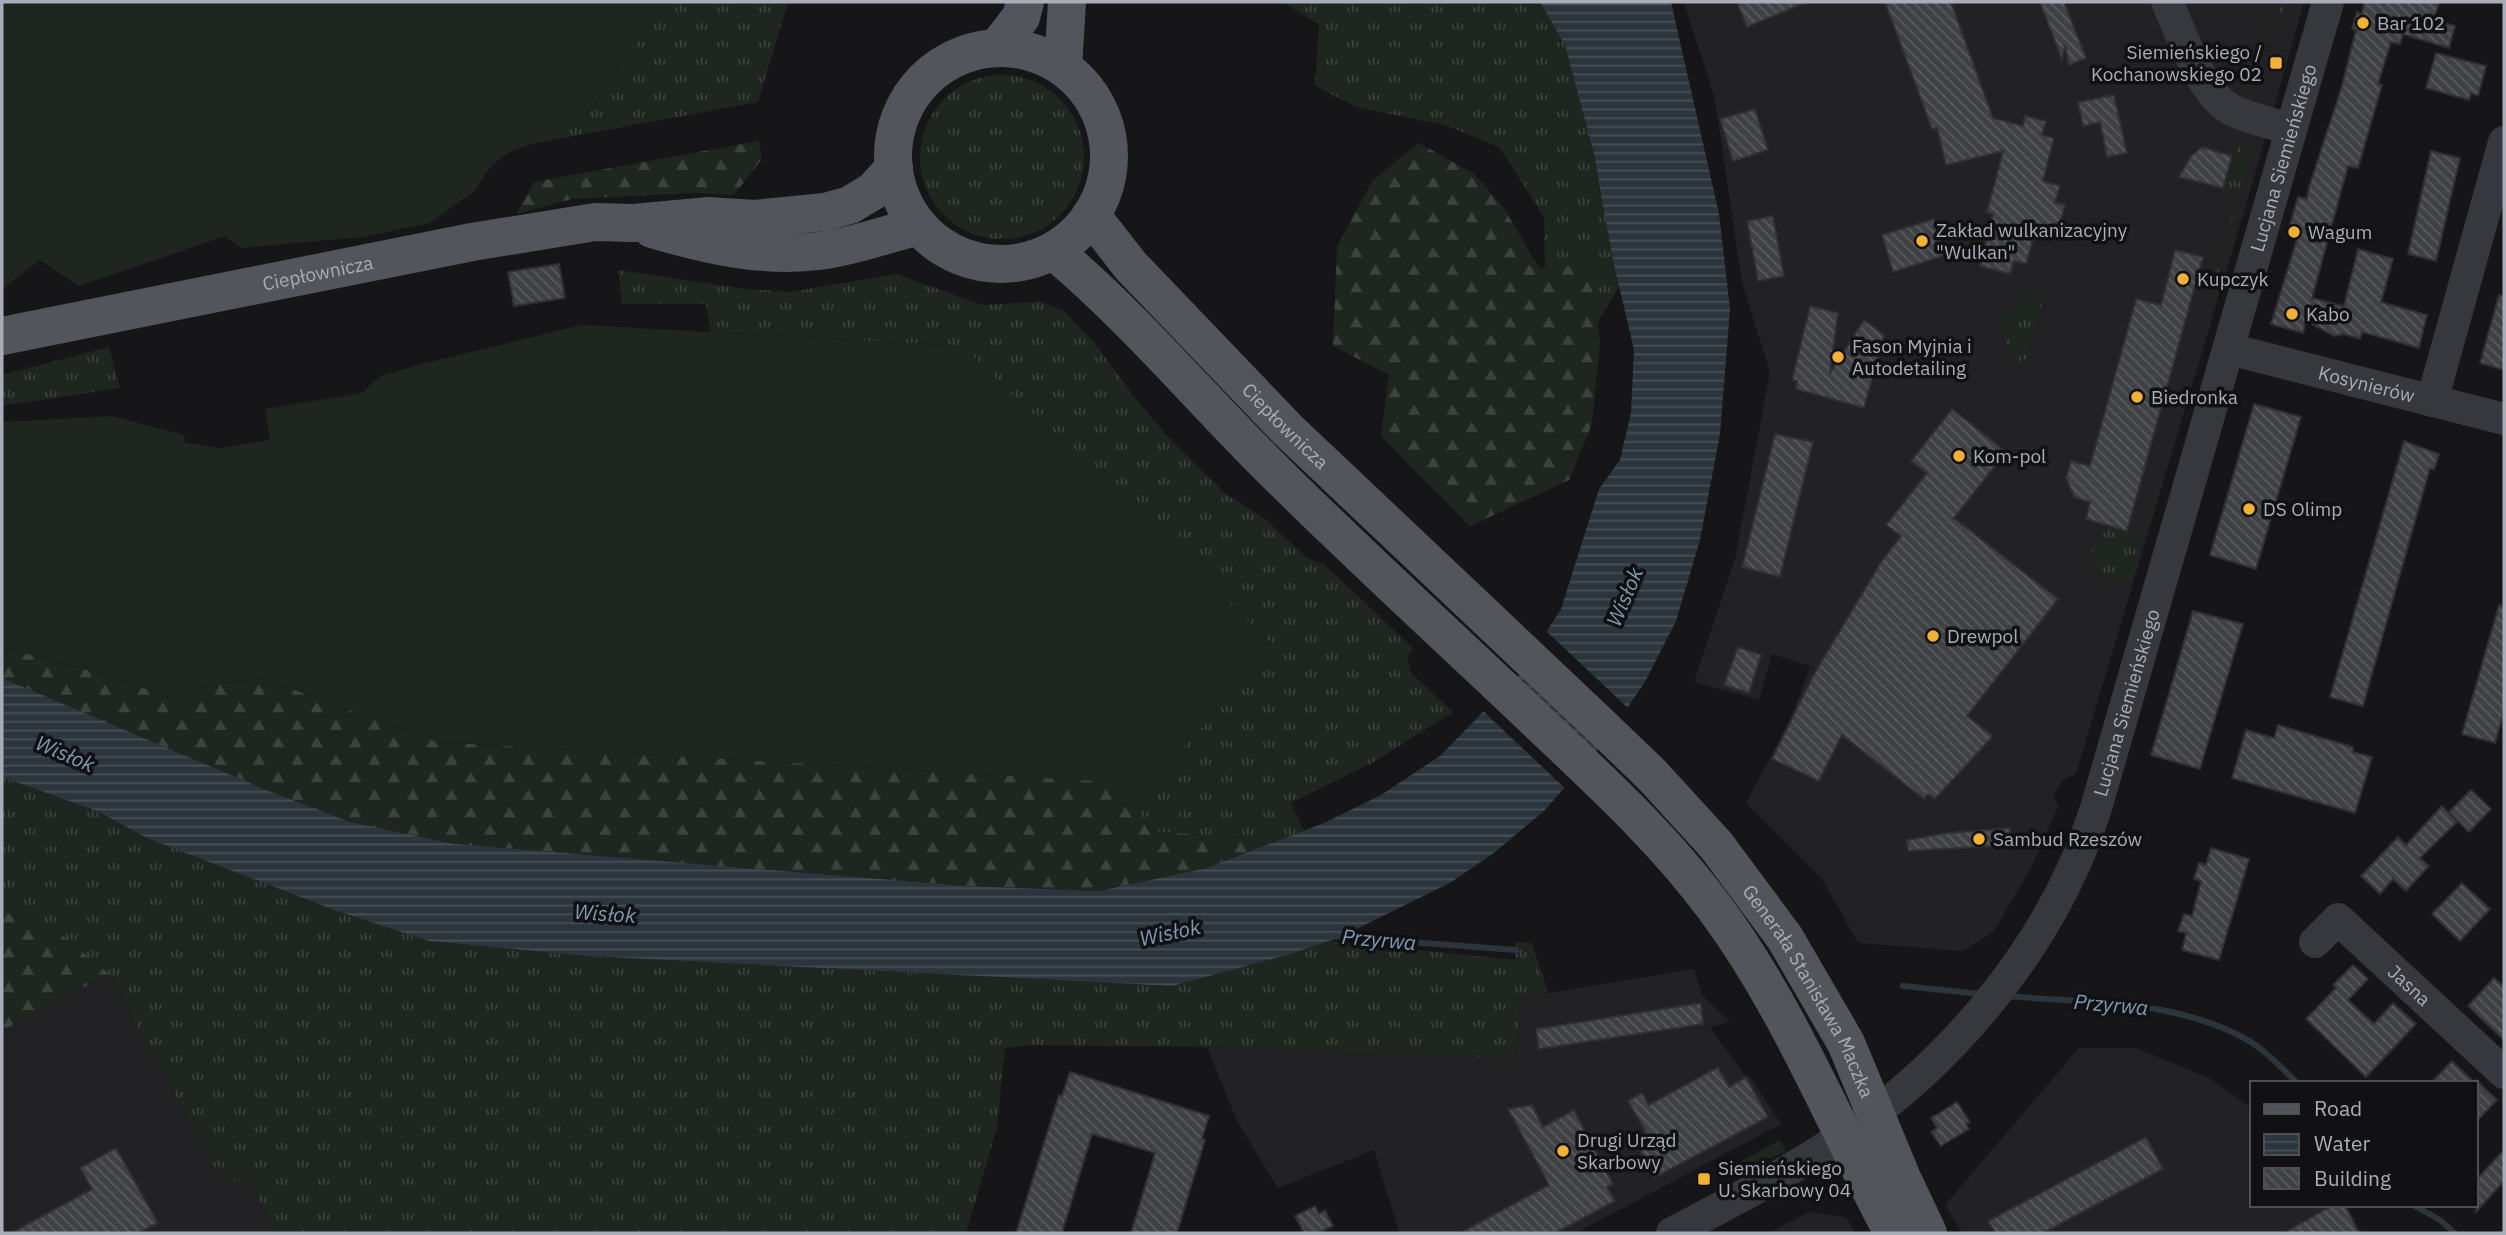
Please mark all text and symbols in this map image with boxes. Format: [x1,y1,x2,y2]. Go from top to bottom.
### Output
place label: Bar 102 [2377,11,2445,35]
marker: Bar 102 [2355,15,2371,31]
place label: Siemieńskiego / Kochanowskiego 02 [2091,40,2262,86]
marker: Siemieńskiego / Kochanowskiego 02 [2268,55,2284,71]
street label: Lucjana Siemieńskiego [2245,61,2322,254]
place label: Zakład wulkanizacyjny "Wulkan" [1936,218,2128,264]
place label: Wagum [2308,220,2372,244]
marker: Wagum [2286,224,2302,240]
marker: Zakład wulkanizacyjny "Wulkan" [1914,233,1930,249]
street label: Ciepłownicza [260,250,375,296]
place label: Kupczyk [2197,267,2269,291]
marker: Kupczyk [2175,271,2191,287]
place label: Kabo [2306,302,2350,326]
marker: Kabo [2284,306,2300,322]
place label: Fason Myjnia i Autodetailing [1852,334,1972,380]
marker: Fason Myjnia i Autodetailing [1830,349,1846,365]
street label: Kosynierów [2316,360,2417,408]
street label: Ciepłownicza [1237,378,1334,474]
place label: Biedronka [2151,385,2238,409]
marker: Biedronka [2129,389,2145,405]
place label: Kom-pol [1973,444,2046,468]
marker: Kom-pol [1951,448,1967,464]
place label: DS Olimp [2263,497,2342,521]
marker: DS Olimp [2241,501,2257,517]
water label: Wisłok [1599,562,1649,630]
street label: Lucjana Siemieńskiego [2088,606,2165,799]
place label: Drewpol [1947,624,2018,648]
marker: Drewpol [1925,628,1941,644]
water label: Wisłok [32,728,100,778]
place label: Sambud Rzeszów [1993,827,2142,851]
marker: Sambud Rzeszów [1971,831,1987,847]
street label: Generała Stanisława Maczka [1737,880,1879,1101]
water label: Wisłok [573,897,638,929]
water label: Wisłok [1137,912,1204,952]
water label: Przyrwa [1341,922,1417,956]
street label: Jasna [2383,959,2436,1011]
water label: Przyrwa [2073,987,2149,1021]
legend [2250,1081,2478,1207]
text: Road [2314,1094,2362,1122]
place label: Drugi Urząd Skarbowy [1577,1128,1677,1174]
text: Water [2314,1129,2371,1157]
marker: Drugi Urząd Skarbowy [1555,1143,1571,1159]
place label: Siemieńskiego U. Skarbowy 04 [1718,1156,1851,1202]
text: Building [2314,1164,2391,1192]
marker: Siemieńskiego U. Skarbowy 04 [1696,1171,1712,1187]

